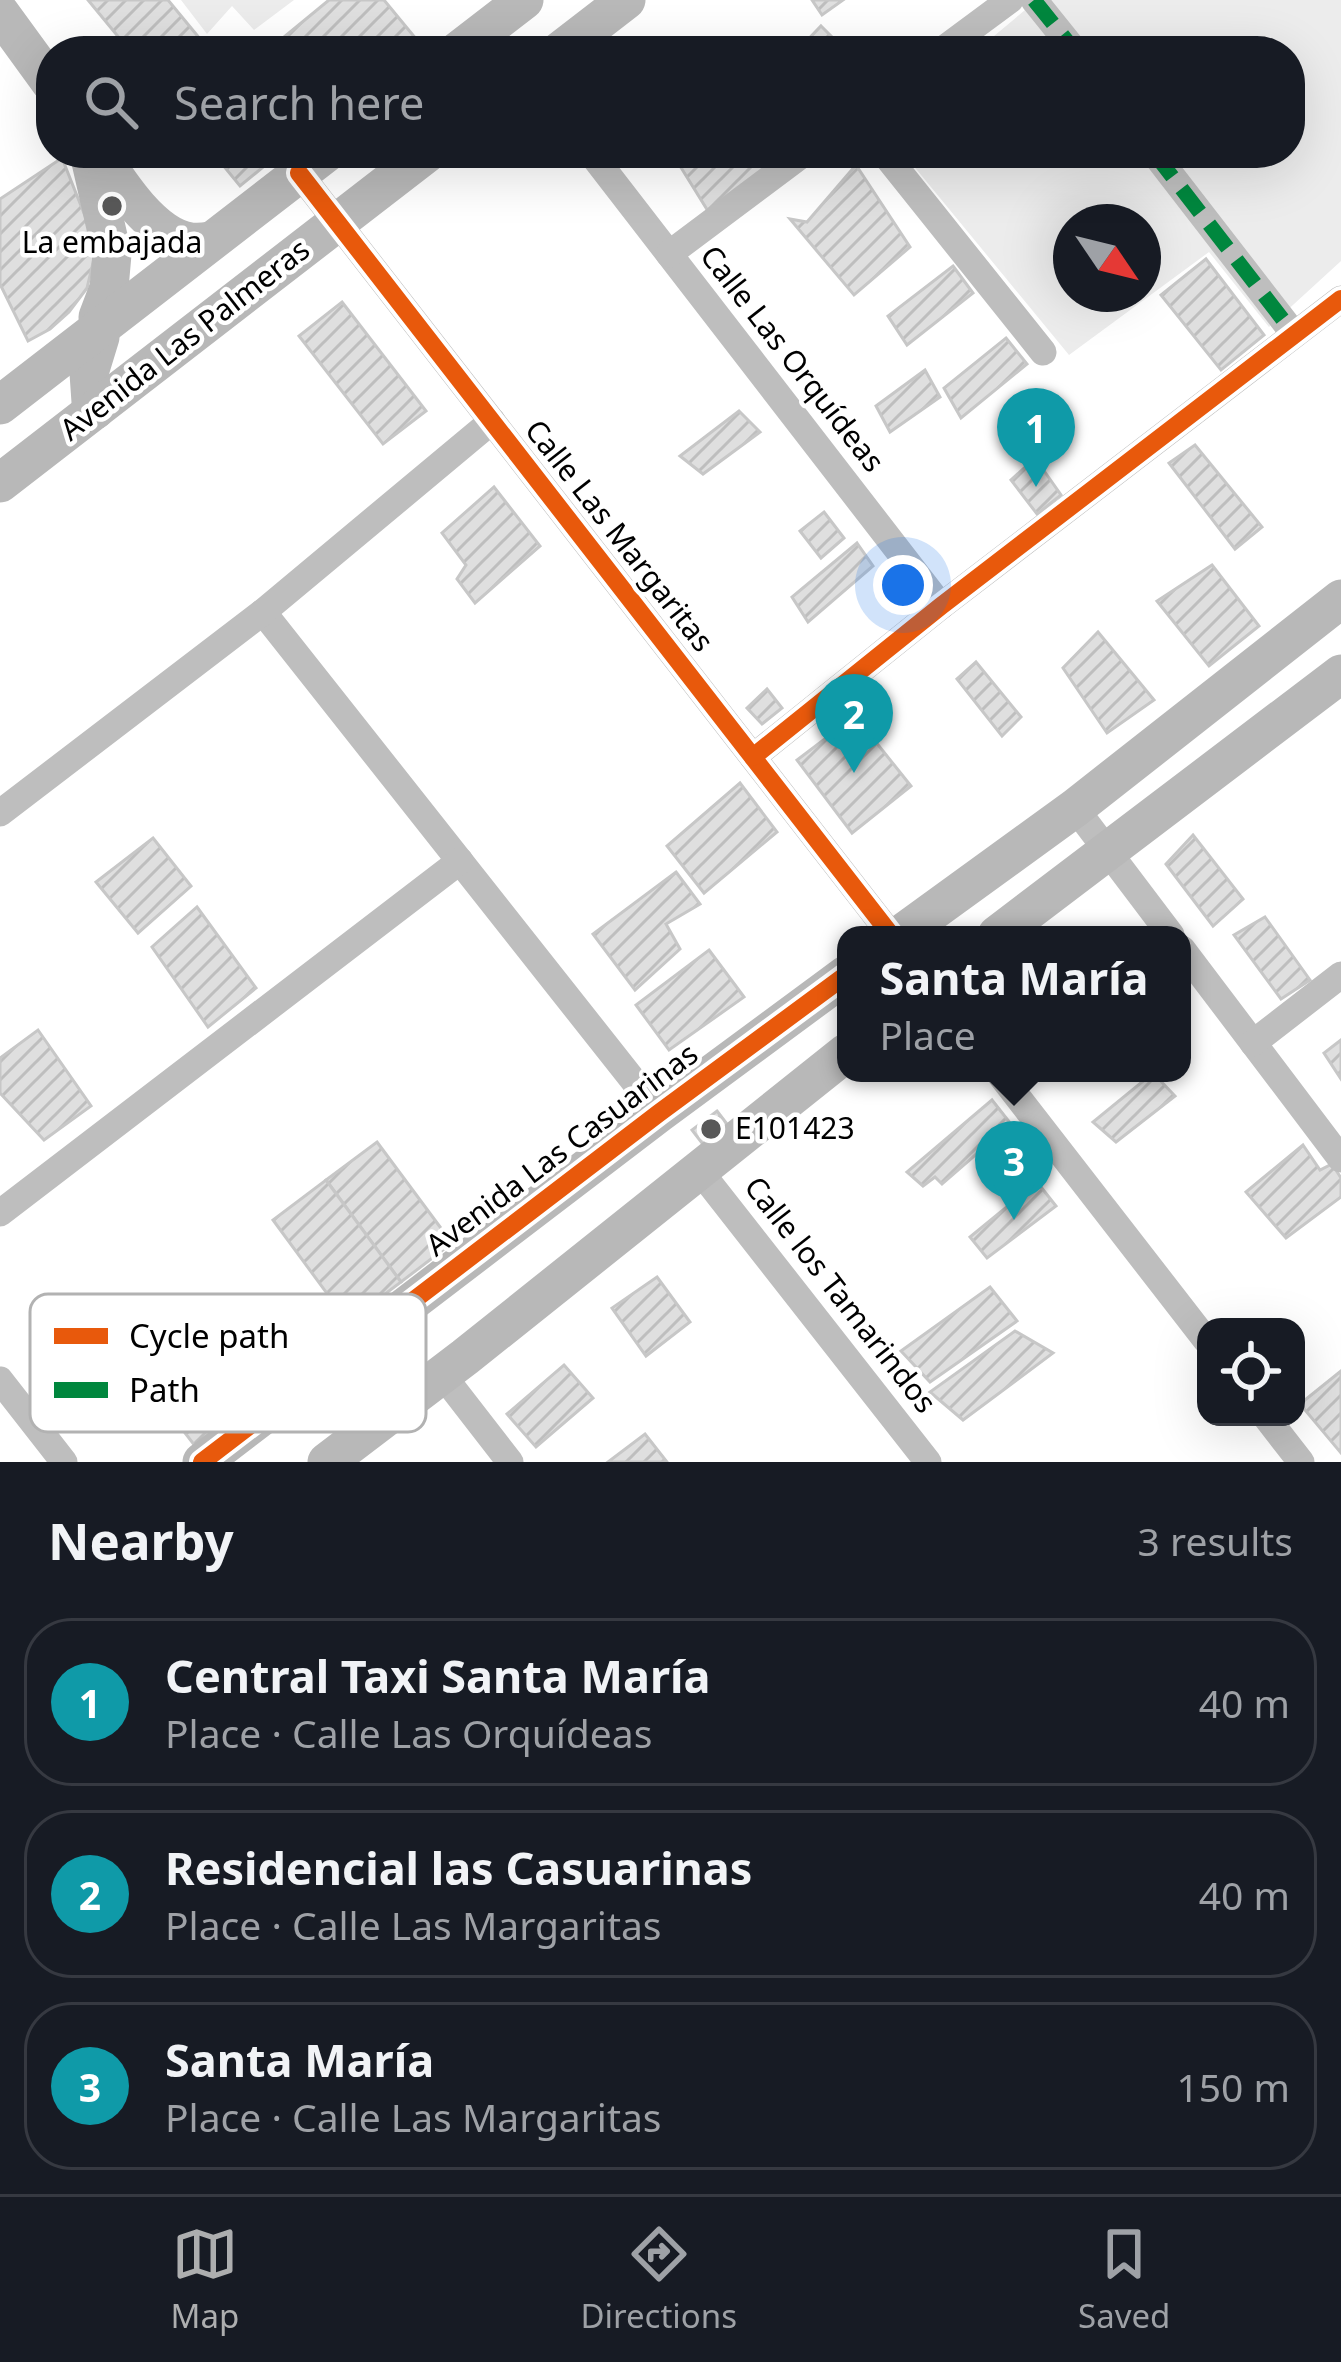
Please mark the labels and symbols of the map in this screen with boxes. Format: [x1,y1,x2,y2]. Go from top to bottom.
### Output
marker: La embajada [99,193,125,219]
north arrow [1053,204,1161,312]
place label: La embajada [22,221,202,262]
street label: Avenida Las Palmeras [51,228,317,449]
street label: Calle Las Orquídeas [692,236,895,480]
pin: 1 [997,388,1075,487]
street label: Calle Las Margaritas [517,410,724,660]
your location [873,555,933,615]
pin: 2 [815,674,893,773]
street label: Avenida Las Casuarinas [417,1033,706,1265]
place label: E101423 [735,1107,855,1148]
marker: E101423 [698,1116,724,1142]
pin: 3 [975,1121,1053,1220]
street label: Calle los Tamarindos [736,1167,947,1421]
legend [30,1294,426,1432]
text: Cycle path [129,1313,289,1358]
text: Path [129,1367,200,1412]

